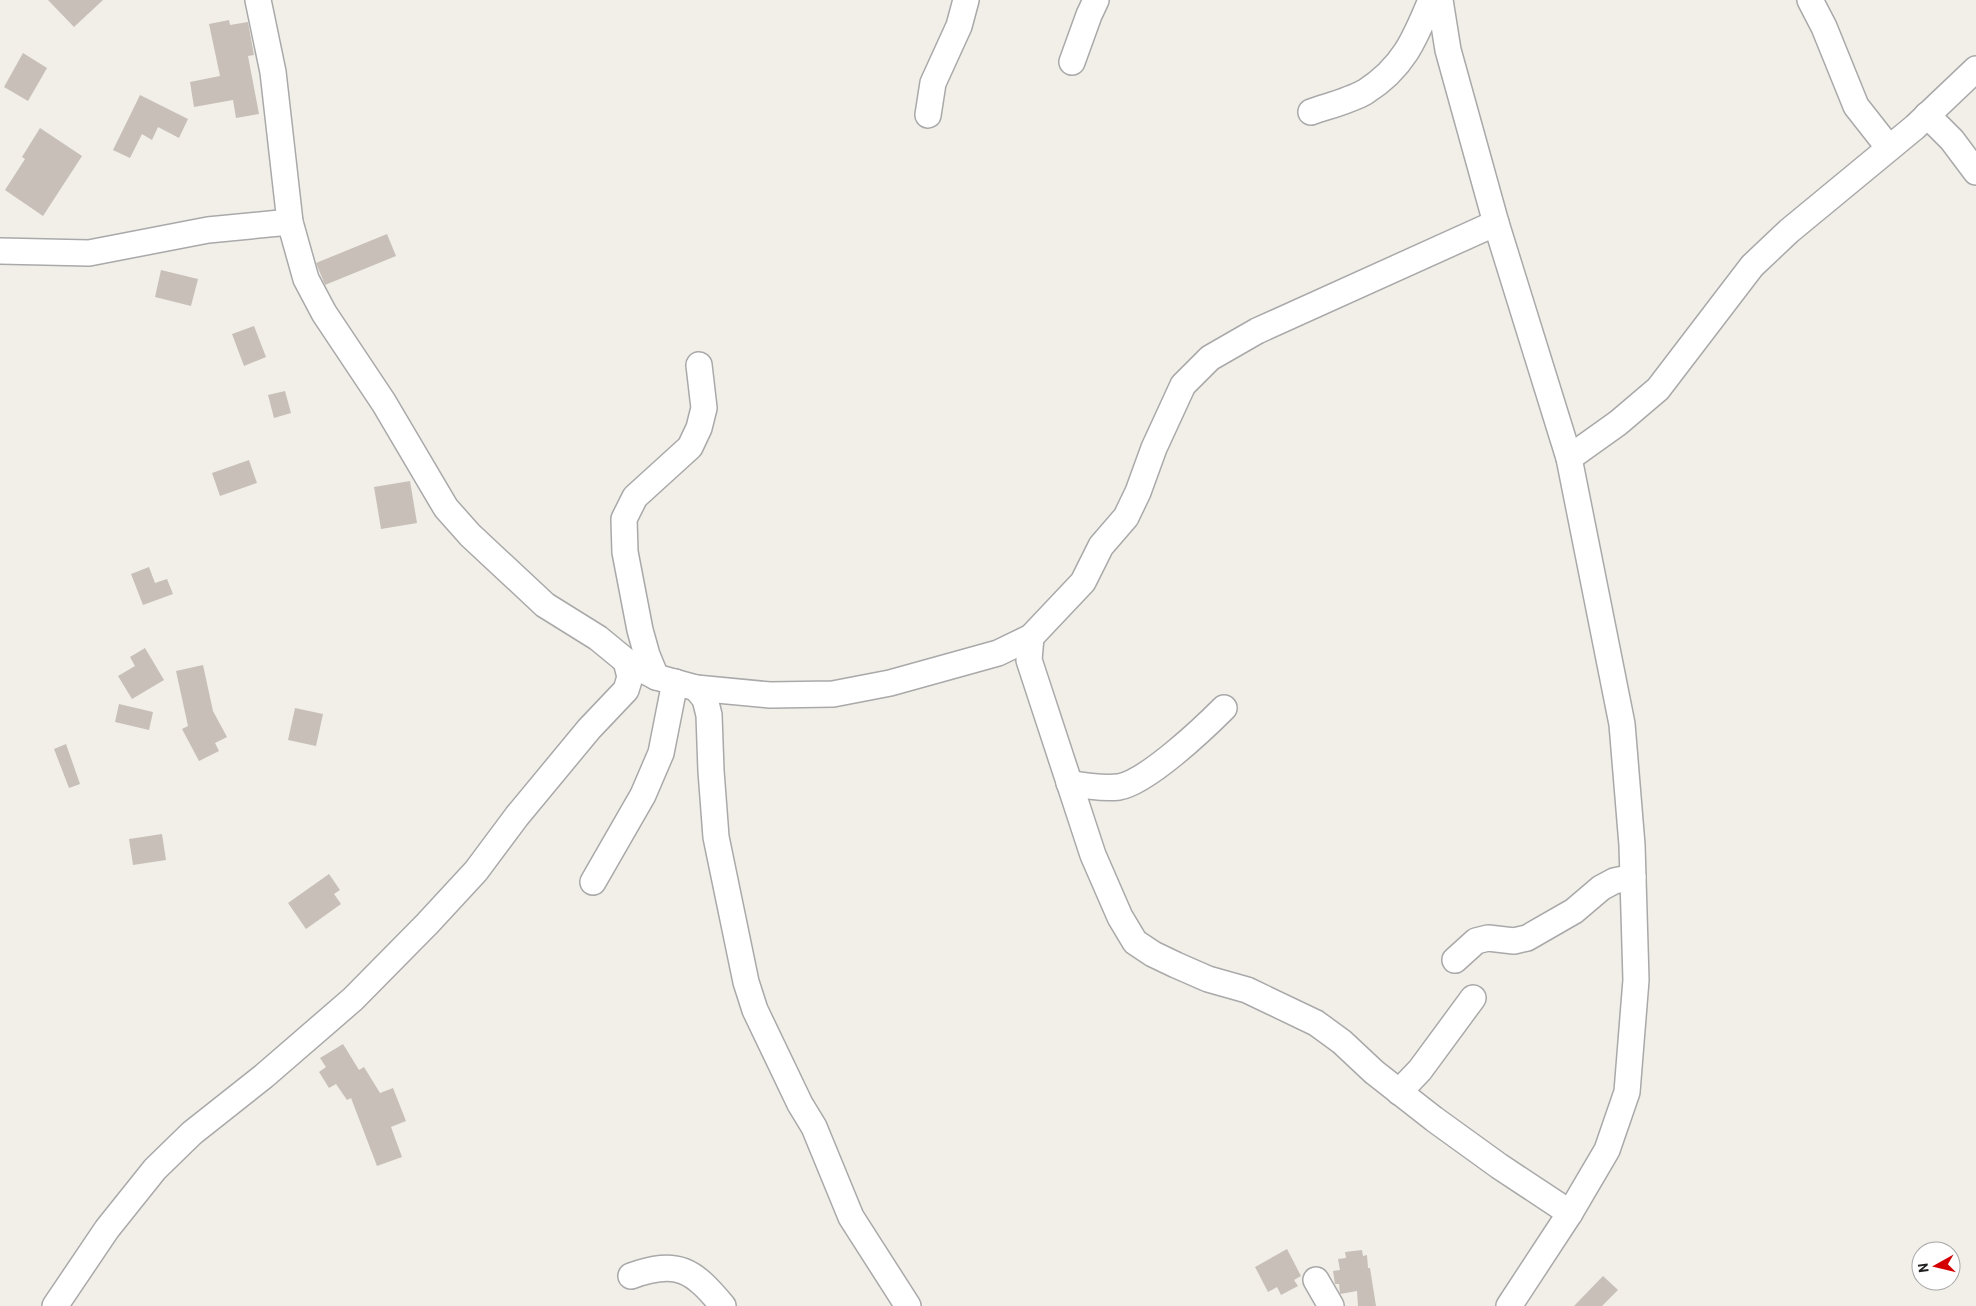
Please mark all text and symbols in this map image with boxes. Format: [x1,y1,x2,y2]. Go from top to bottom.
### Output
north arrow [1911,1241,1961,1291]
text: N [1914,1262,1932,1274]

